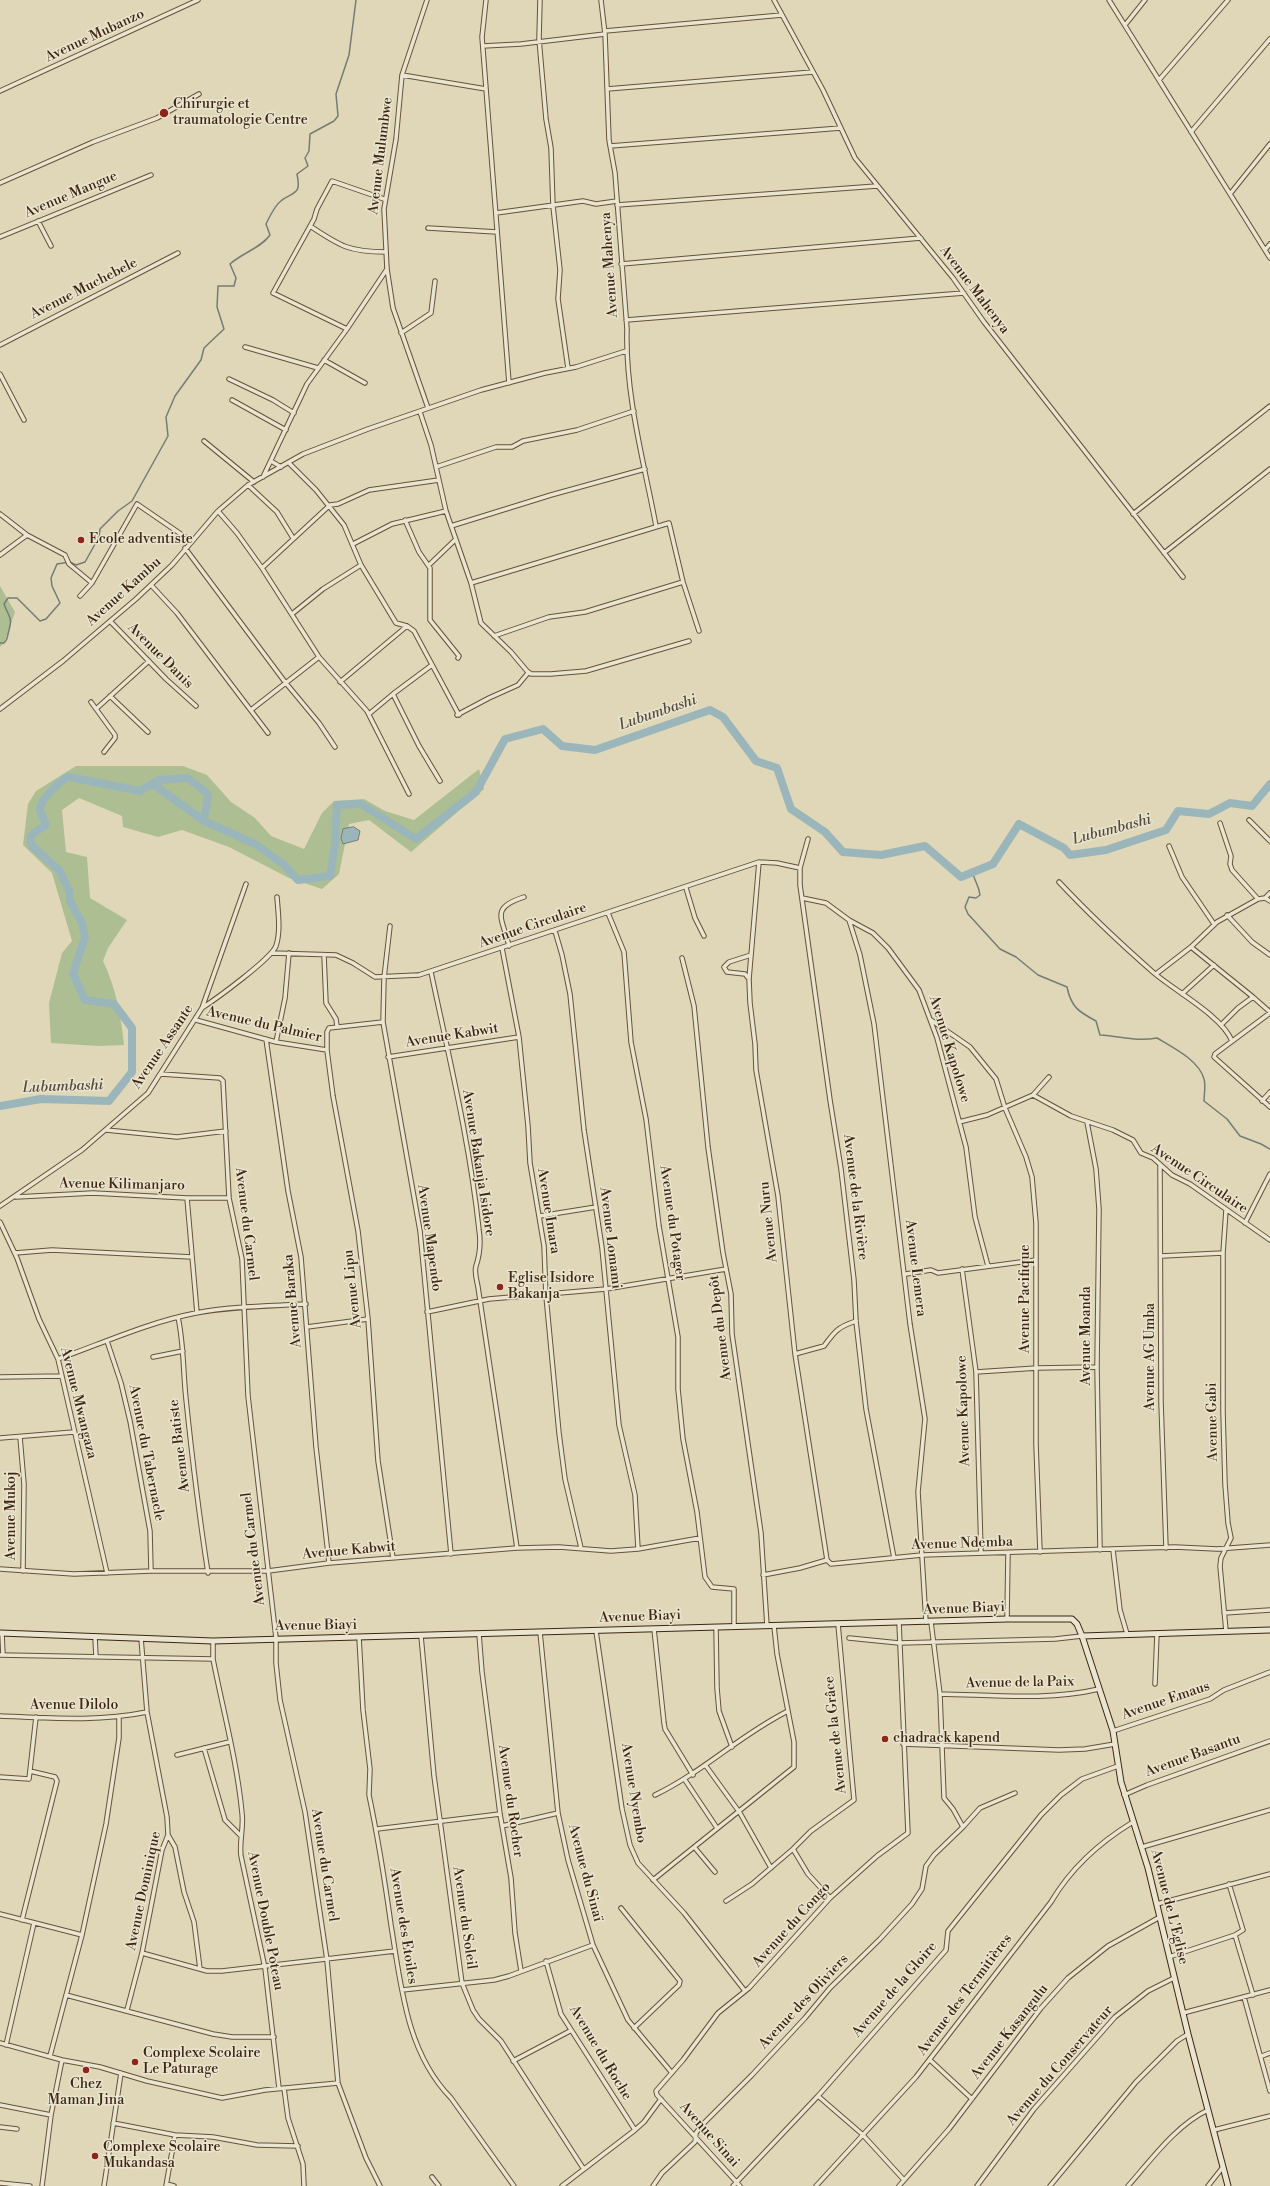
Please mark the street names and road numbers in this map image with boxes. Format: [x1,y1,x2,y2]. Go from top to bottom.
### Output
street label: Avenue Mubanzo [43,6,147,66]
street label: Avenue Mulumbwe [365,96,397,216]
street label: Avenue Mangue [22,168,120,222]
street label: Avenue Mahenya [598,212,622,318]
street label: Avenue Mahenya [935,243,1013,337]
street label: Avenue Muchebele [28,255,140,323]
street label: Avenue Kambu [83,554,165,630]
street label: Avenue Danis [124,620,196,692]
street label: Avenue Circulaire [477,900,589,952]
street label: Avenue Kapolowe [925,993,973,1105]
street label: Avenue Assante [129,1002,197,1092]
street label: Avenue du Palmier [205,1004,323,1046]
street label: Avenue Kabwit [404,1020,500,1052]
street label: Avenue Bakanja Isidore [458,1088,498,1238]
street label: Avenue de la Rivière [839,1133,871,1261]
street label: Avenue Circulaire [1147,1140,1251,1218]
street label: Avenue du Potager [656,1164,688,1282]
street label: Avenue du Carmel [231,1166,261,1282]
street label: Avenue Imara [533,1167,563,1255]
street label: Avenue Kilimanjaro [59,1176,185,1194]
street label: Avenue Nuru [756,1181,782,1263]
street label: Avenue Mapendo [413,1183,445,1293]
street label: Avenue Lomami [595,1186,625,1290]
street label: Avenue Lemera [901,1218,929,1318]
street label: Avenue Pacifique [1018,1245,1034,1353]
street label: Avenue Lipu [341,1249,365,1329]
street label: Avenue Baraka [281,1254,305,1348]
street label: Avenue du Depôt [706,1274,736,1382]
street label: Avenue Moanda [1079,1286,1095,1386]
street label: Avenue AG Umba [1143,1303,1159,1411]
street label: Avenue Mwangaza [56,1345,100,1461]
street label: Avenue Kapolowe [954,1355,974,1467]
street label: Avenue Gabi [1204,1382,1222,1462]
street label: Avenue du Tabernacle [125,1383,167,1523]
street label: Avenue Batiste [166,1398,194,1494]
street label: Avenue Mukoj [4,1471,20,1561]
street label: Avenue du Carmel [239,1491,269,1607]
street label: Avenue Ndemba [911,1534,1013,1554]
street label: Avenue Kabwit [302,1539,396,1563]
street label: Avenue Biayi [923,1599,1005,1619]
street label: Avenue Biayi [599,1607,681,1627]
street label: Avenue Biayi [275,1617,357,1635]
street label: Avenue de la Paix [966,1674,1074,1692]
street label: Avenue de la Grâce [821,1675,851,1795]
street label: Avenue Emaus [1120,1678,1212,1724]
street label: Avenue Dilolo [30,1698,118,1714]
street label: Avenue Basantu [1143,1731,1243,1781]
street label: Avenue Nyembo [617,1742,649,1844]
street label: Avenue du Rocher [494,1744,526,1858]
street label: Avenue du Carmel [307,1807,341,1923]
street label: Avenue du Sinaï [564,1822,606,1924]
street label: Avenue Dominique [123,1830,165,1952]
street label: Avenue de L'Eglise [1147,1848,1191,1966]
street label: Avenue Double Poteau [243,1850,287,1992]
street label: Avenue du Soleil [448,1865,480,1971]
street label: Avenue des Etoiles [386,1867,420,1985]
street label: Avenue du Congo [749,1879,835,1971]
street label: Avenue des Termitières [914,1931,1016,2059]
street label: Avenue de la Gloire [849,1939,941,2041]
street label: Avenue des Oliviers [756,1951,852,2053]
street label: Avenue Kasangulu [968,1981,1052,2083]
street label: Avenue du Roche [565,2003,635,2103]
street label: Avenue du Conservateur [1003,2003,1117,2129]
street label: Avenue Sinai [675,2099,743,2171]

